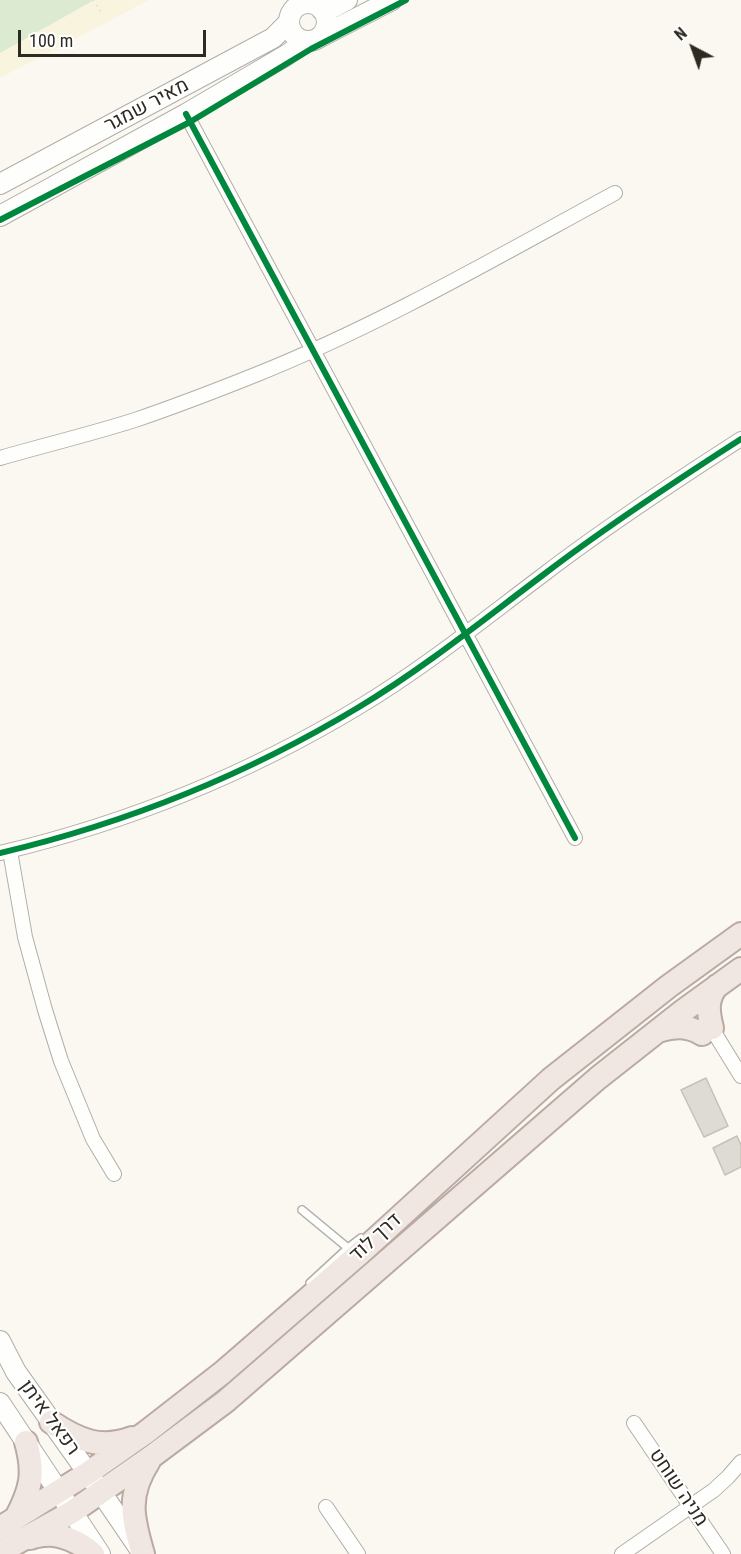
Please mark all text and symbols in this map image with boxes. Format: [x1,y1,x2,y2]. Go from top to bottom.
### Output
scale bar [21,18,208,56]
north arrow [663,18,723,78]
text: N [671,24,691,44]
text: 100 m [29,30,73,51]
street label: מאיר שמגר [101,74,193,138]
street label: דרך לוד [345,1209,407,1267]
street label: רפאל איתן [14,1376,84,1460]
street label: מניה שוחט [643,1445,713,1531]

